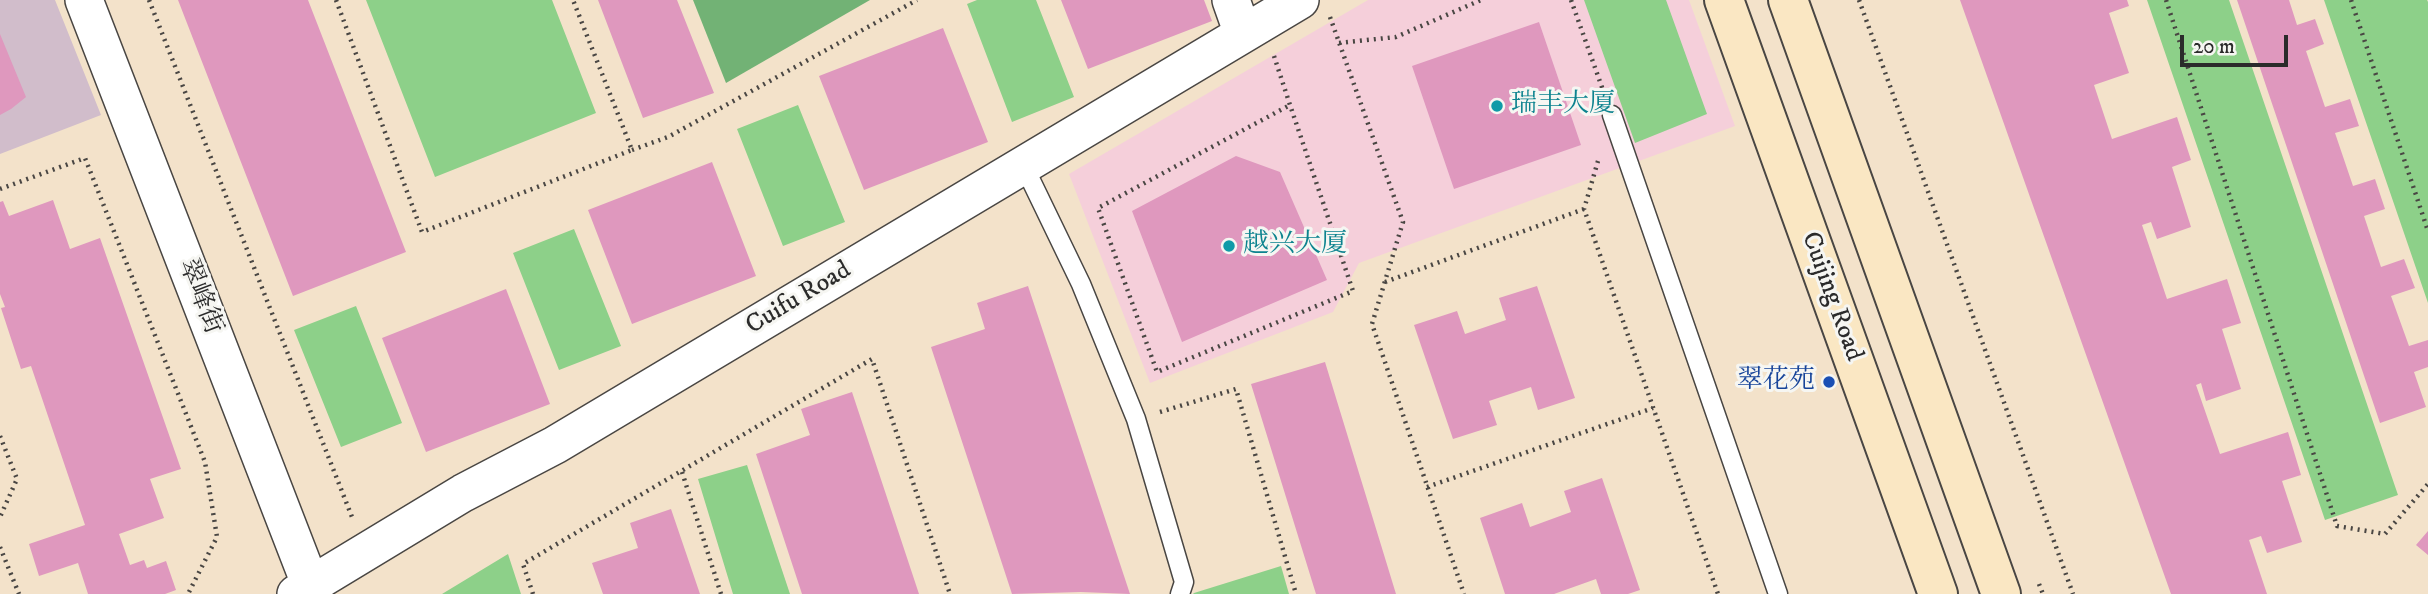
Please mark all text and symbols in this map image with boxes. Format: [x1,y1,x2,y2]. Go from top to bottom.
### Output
scale bar [2183,21,2292,65]
text: 20 m [2193,34,2235,60]
place label: 瑞丰大厦 [1511,90,1615,122]
marker: 瑞丰大厦 [1489,98,1505,114]
street label: Cuijing Road [1793,228,1869,366]
place label: 越兴大厦 [1243,230,1347,262]
marker: 越兴大厦 [1221,238,1237,254]
street label: 翠峰街 [170,255,228,339]
street label: Cuifu Road [741,256,857,342]
place label: 翠花苑 [1737,366,1815,398]
marker: 翠花苑 [1821,374,1837,390]

